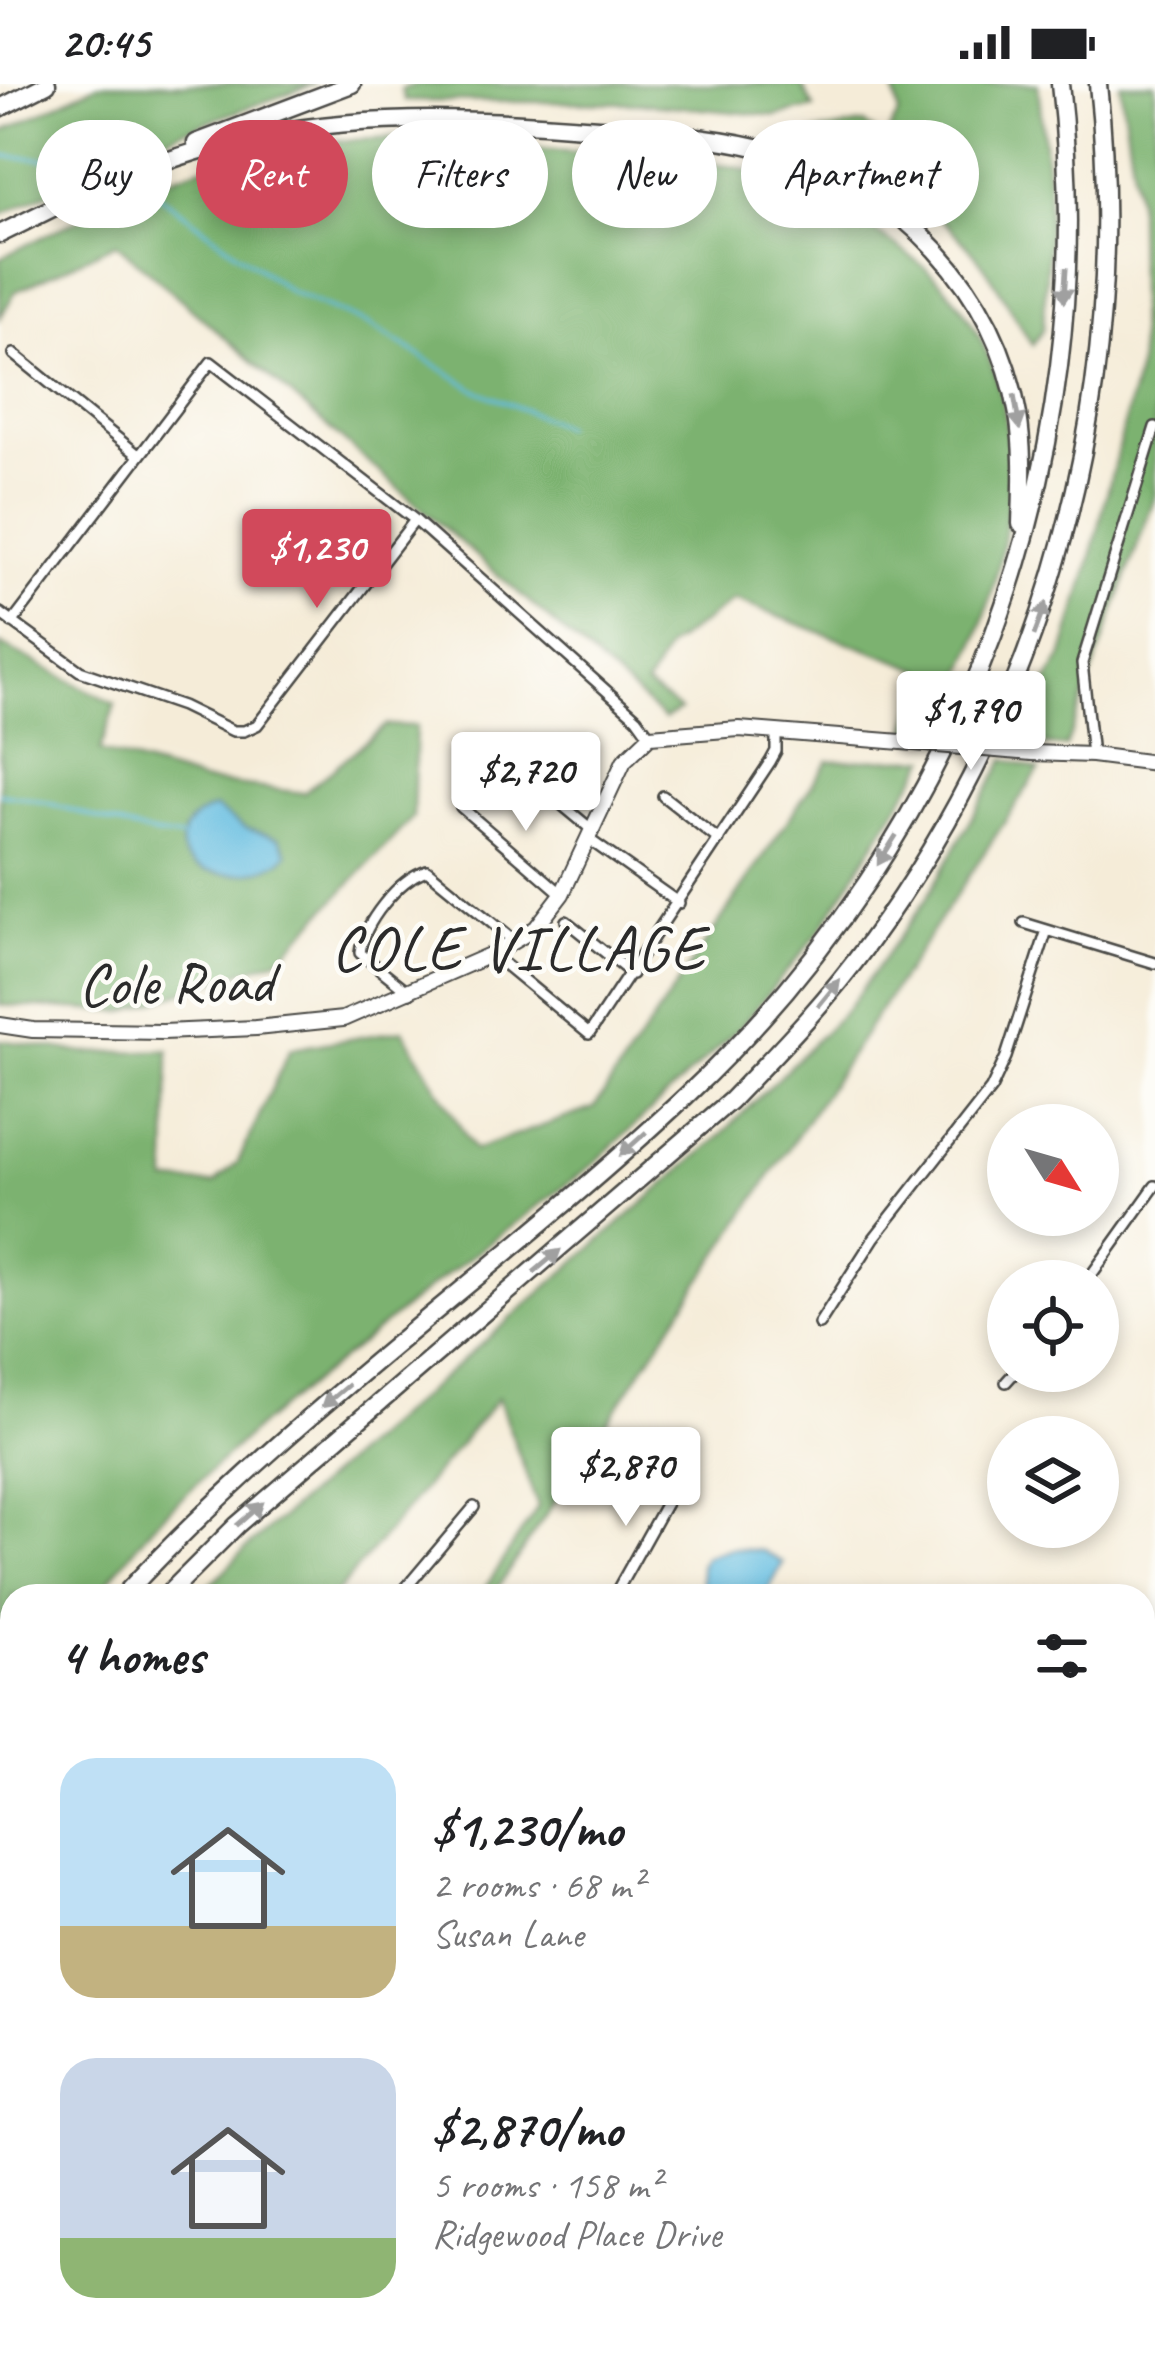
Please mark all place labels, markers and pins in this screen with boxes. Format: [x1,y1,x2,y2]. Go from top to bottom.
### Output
pin: $1,230 [219,509,415,611]
pin: $1,790 [873,671,1069,773]
pin: $2,720 [428,732,624,834]
pin: $2,870 [528,1427,724,1529]

